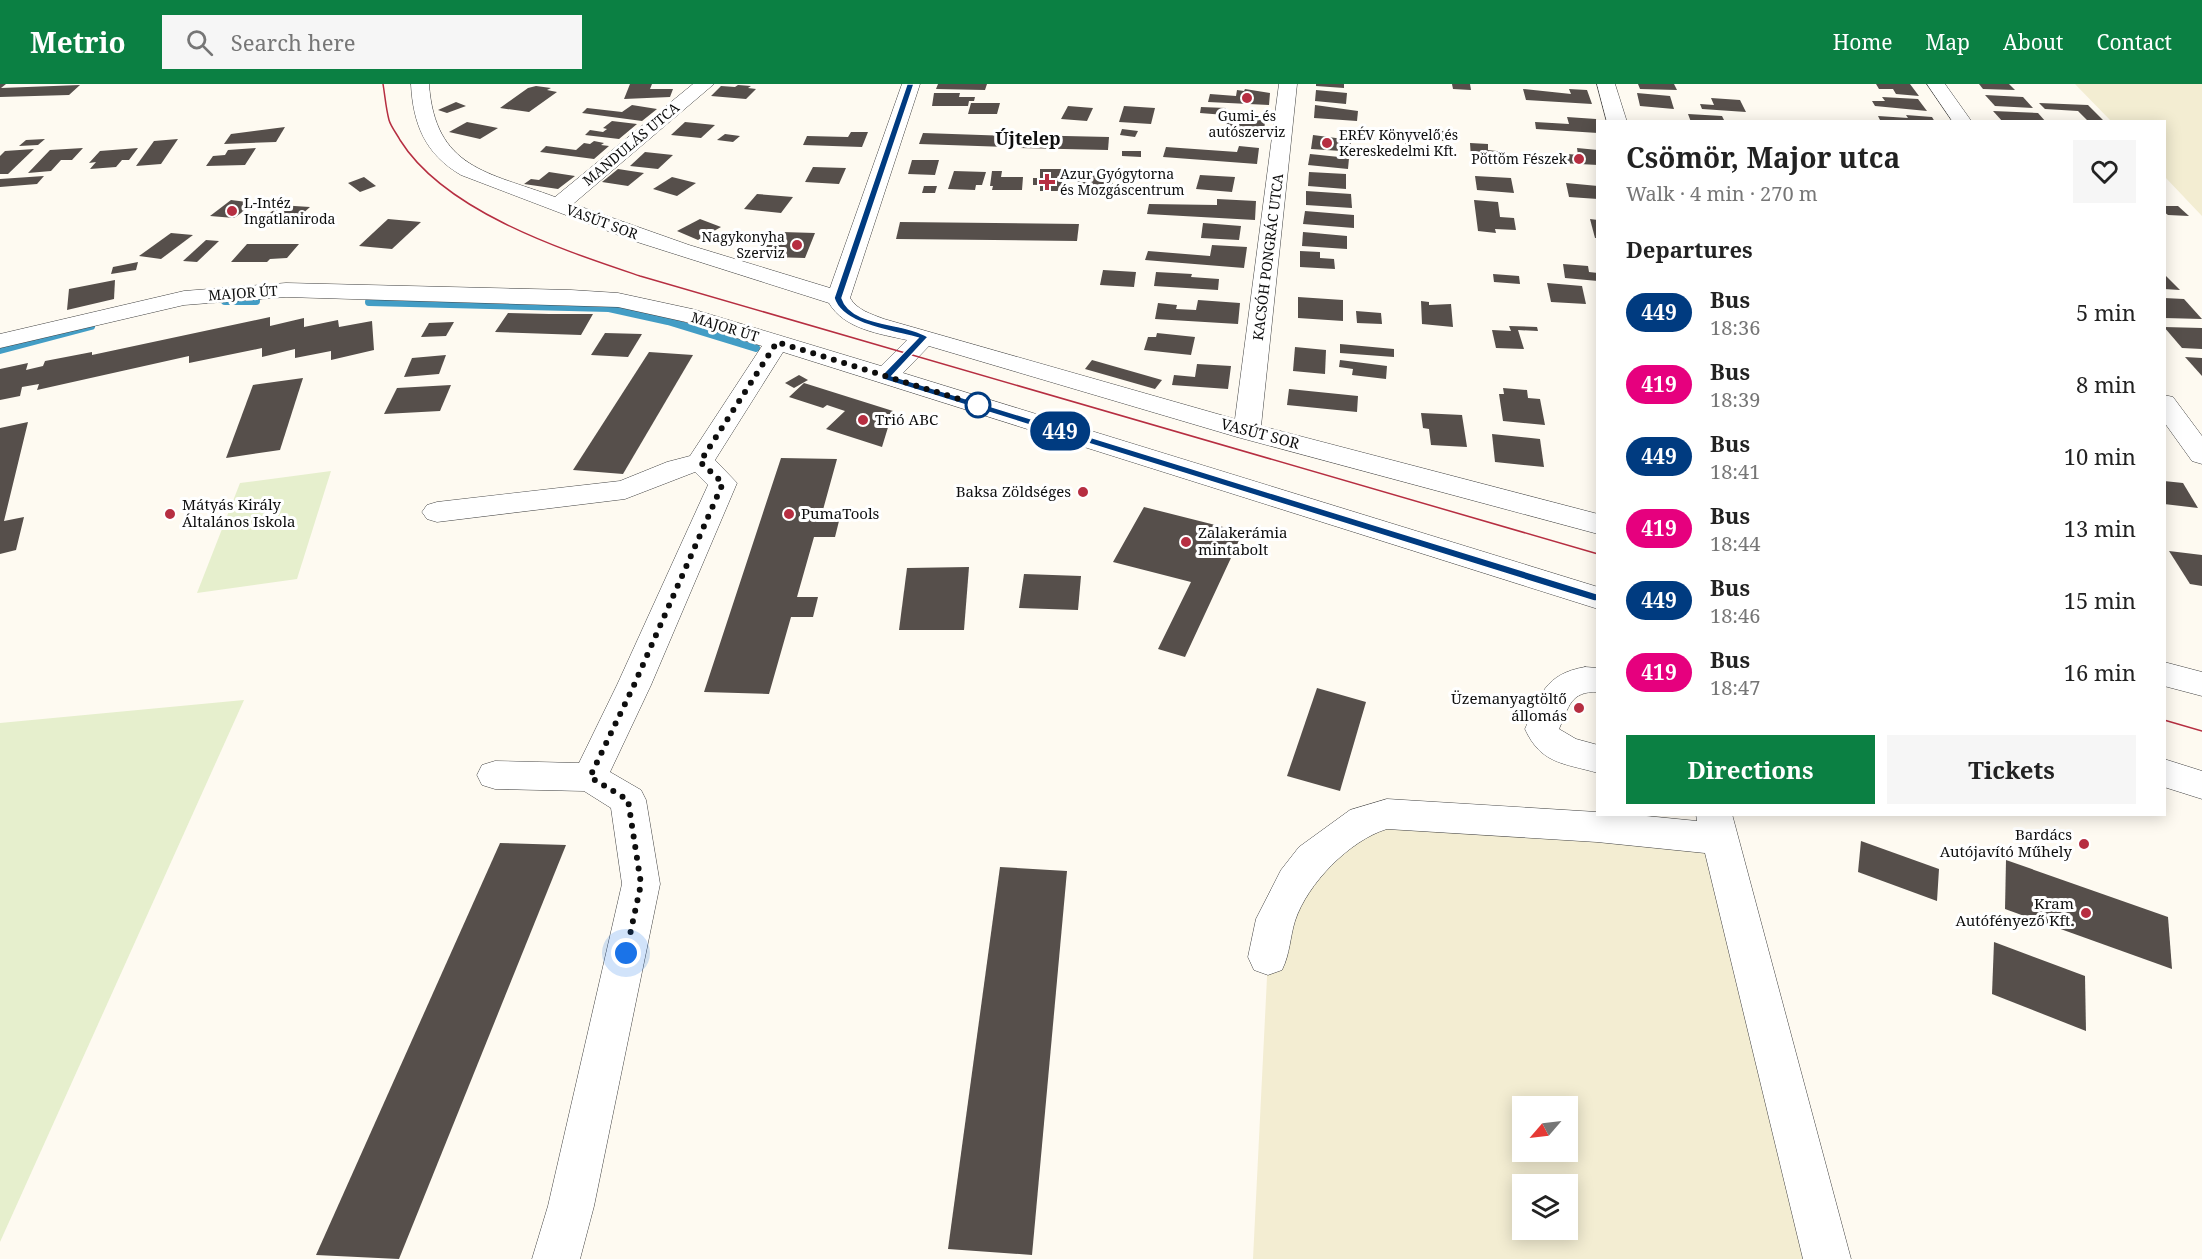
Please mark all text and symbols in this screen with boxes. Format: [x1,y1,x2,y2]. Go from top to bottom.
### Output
search box [162,15,582,69]
text: Metrio [30,23,126,61]
icon: search [183,26,216,59]
text: Search here [231,27,356,57]
text: Home [1833,28,1893,56]
text: Map [1926,28,1970,56]
text: About [2003,28,2064,56]
text: Contact [2097,28,2172,56]
marker: Gumi- és autószerviz [1240,91,1254,105]
street label: MANDULÁS UTCA [578,98,683,190]
place label: Gumi- és autószerviz [1208,106,1286,141]
place label: ERÉV Könyvelő és Kereskedelmi Kft. [1339,125,1458,160]
district label: Újtelep [995,126,1061,150]
marker: ERÉV Könyvelő és Kereskedelmi Kft. [1320,136,1334,150]
text: Csömör, Major utca [1626,138,1900,176]
button: heart [2073,140,2136,203]
place label: Pöttöm Fészek [1471,149,1568,168]
marker: Pöttöm Fészek [1572,152,1586,166]
place label: Azur Gyógytorna és Mozgáscentrum [1060,164,1185,199]
street label: KACSÓH PONGRÁC UTCA [1248,172,1287,342]
marker: Azur Gyógytorna és Mozgáscentrum [1038,173,1056,191]
text: Walk · 4 min · 270 m [1626,180,1818,207]
place label: L-Intéz Ingatlaniroda [244,193,336,228]
street label: VASÚT SOR [564,200,642,244]
marker: L-Intéz Ingatlaniroda [225,204,239,218]
place label: Nagykonyha Szerviz [702,227,785,262]
text: Departures [1626,234,1753,264]
marker: Nagykonyha Szerviz [790,238,804,252]
street label: MAJOR ÚT [207,281,279,304]
text: Bus [1710,284,1750,314]
text: 5 min [2076,297,2136,327]
text: 449 [1641,298,1677,326]
street label: MAJOR ÚT [689,307,762,346]
text: 18:36 [1710,314,1760,341]
text: Bus [1710,356,1750,386]
text: 8 min [2076,369,2136,399]
text: 419 [1641,370,1677,398]
text: 18:39 [1710,386,1760,413]
unlabelled marker [965,392,991,418]
place label: Trió ABC [875,409,938,429]
line badge: 449 [1026,412,1094,450]
marker: Trió ABC [856,413,870,427]
street label: VASÚT SOR [1219,413,1302,453]
text: 449 [1042,417,1078,445]
text: Bus [1710,428,1750,458]
text: 10 min [2064,441,2136,471]
text: 449 [1641,442,1677,470]
text: 18:41 [1710,458,1760,485]
place label: Baksa Zöldséges [956,481,1071,501]
marker: Baksa Zöldséges [1076,485,1090,499]
place label: Mátyás Király Általános Iskola [182,494,296,531]
text: Bus [1710,500,1750,530]
place label: PumaTools [801,503,880,523]
marker: Mátyás Király Általános Iskola [163,507,177,521]
marker: PumaTools [782,507,796,521]
text: 13 min [2064,513,2136,543]
text: 419 [1641,514,1677,542]
place label: Zalakerámia mintabolt [1198,522,1288,559]
text: 18:44 [1710,530,1760,557]
marker: Zalakerámia mintabolt [1179,535,1193,549]
text: Bus [1710,572,1750,602]
text: 15 min [2064,585,2136,615]
text: 449 [1641,586,1677,614]
text: 18:46 [1710,602,1760,629]
text: Bus [1710,644,1750,674]
text: 16 min [2064,657,2136,687]
text: 419 [1641,658,1677,686]
text: 18:47 [1710,674,1760,701]
place label: Üzemanyagtöltő állomás [1451,688,1567,725]
marker: Üzemanyagtöltő állomás [1572,701,1586,715]
button: Directions [1626,735,1875,804]
button: Tickets [1887,735,2136,804]
place label: Bardács Autójavító Műhely [1940,824,2073,861]
marker: Bardács Autójavító Műhely [2077,837,2091,851]
place label: Kram Autófényező Kft. [1956,893,2074,930]
marker: Kram Autófényező Kft. [2079,906,2093,920]
your location [611,938,641,968]
north arrow [1512,1096,1578,1162]
map controls [1512,1096,1578,1240]
button: layers [1512,1174,1578,1240]

